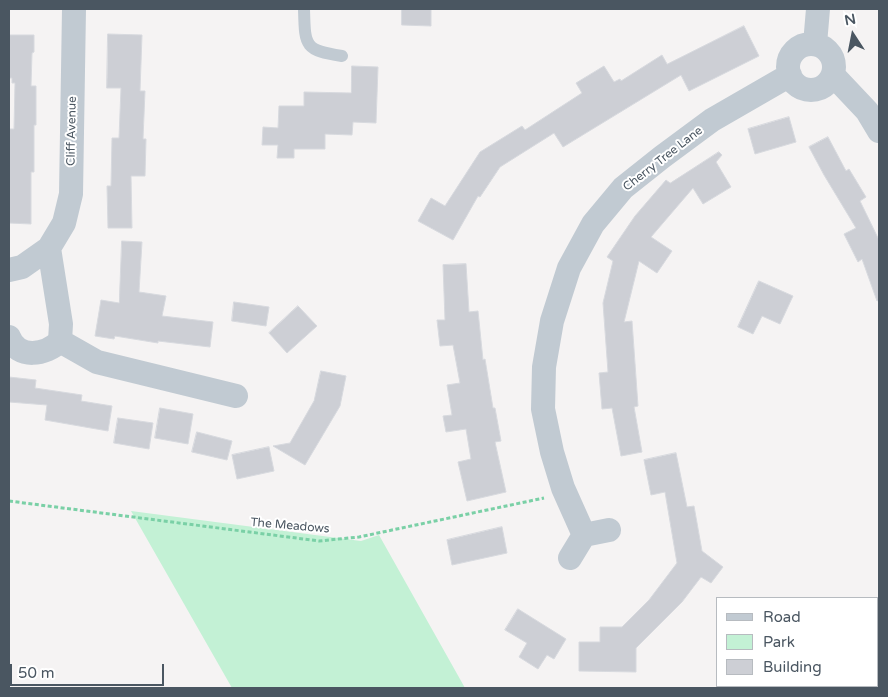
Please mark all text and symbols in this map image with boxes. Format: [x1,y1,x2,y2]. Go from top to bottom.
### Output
north arrow [828,10,878,60]
text: N [843,10,857,29]
street label: Cliff Avenue [64,96,80,166]
street label: Cherry Tree Lane [620,124,706,194]
street label: The Meadows [250,515,330,537]
legend [716,597,878,687]
text: Road [763,608,801,626]
text: Park [763,633,795,651]
scale bar [12,654,166,686]
text: Building [763,658,822,676]
text: 50 m [18,664,55,682]

